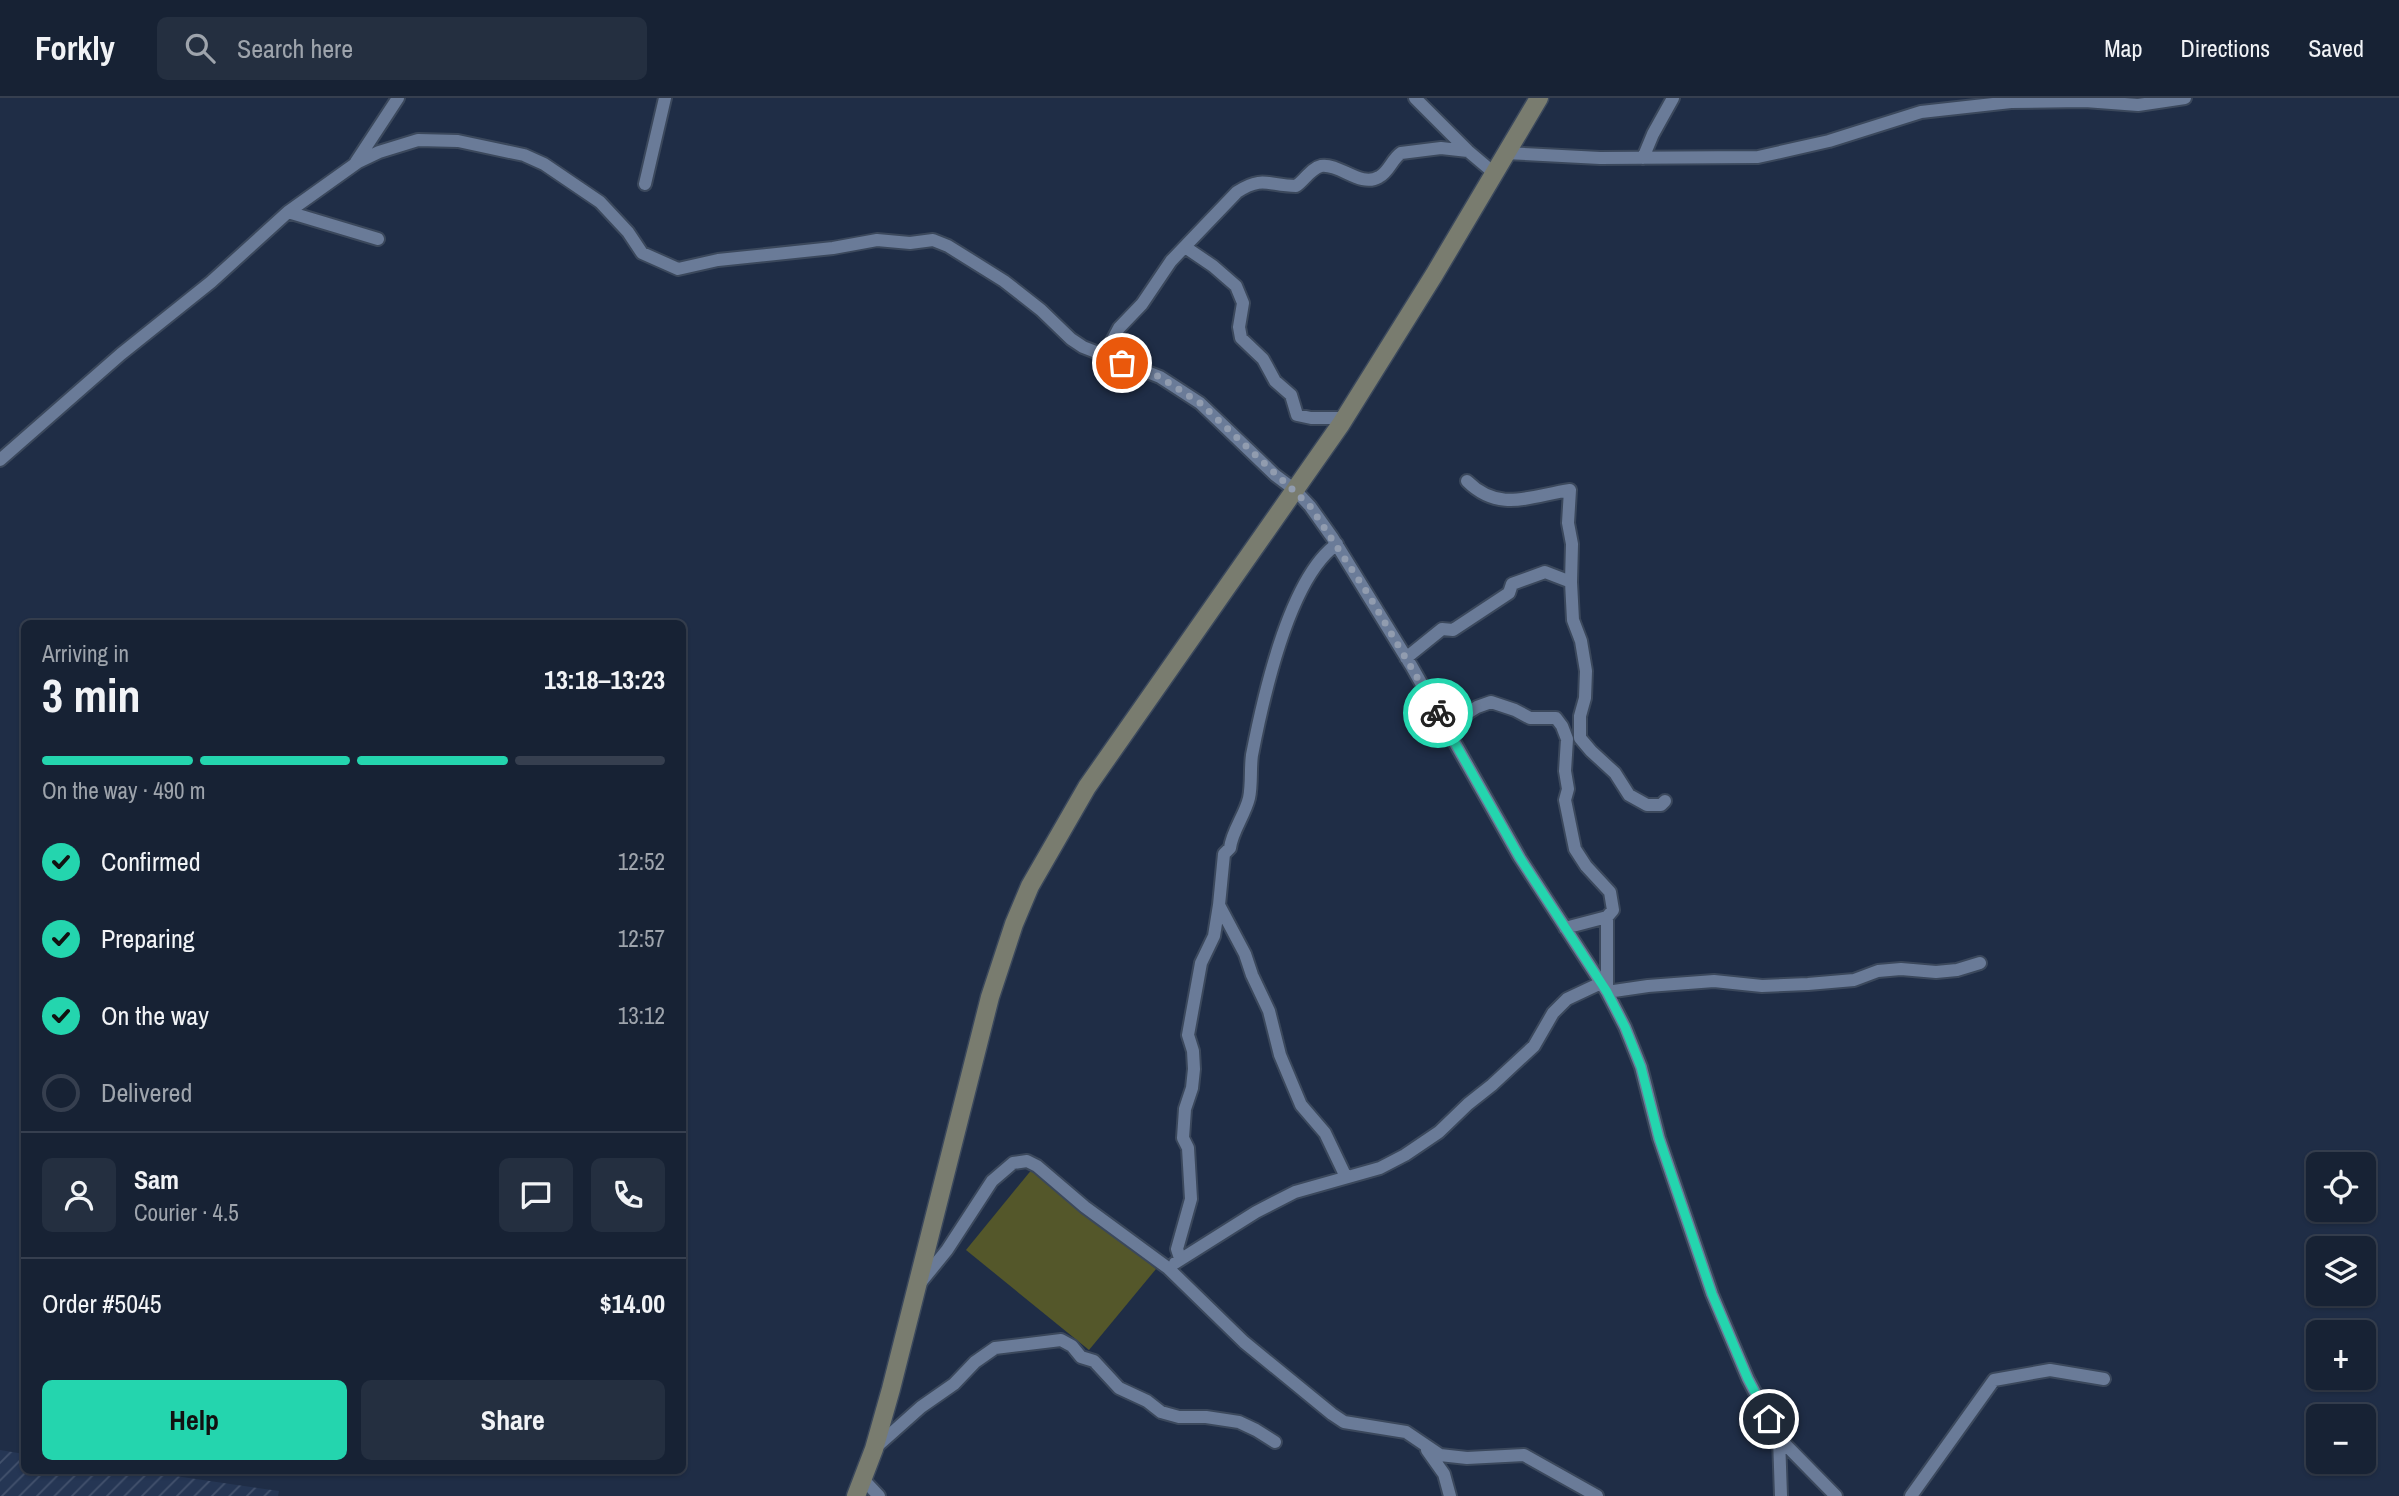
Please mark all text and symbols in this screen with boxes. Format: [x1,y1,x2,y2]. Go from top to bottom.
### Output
search box [157,17,647,80]
text: Forkly [35,26,115,70]
icon: search [181,29,219,67]
text: Search here [237,31,353,66]
text: Map [2104,32,2142,64]
text: Directions [2180,32,2270,64]
text: Saved [2308,32,2364,64]
pin [1092,333,1152,393]
icon: bag [1103,344,1141,382]
text: Arriving in [42,638,129,669]
text: 13:18–13:23 [544,662,665,697]
text: 3 min [42,664,141,726]
courier [1403,678,1473,748]
icon: bike [1419,694,1457,732]
text: On the way · 490 m [42,775,206,806]
icon: check [42,843,80,881]
text: Confirmed [101,844,201,879]
text: 12:52 [618,846,665,877]
icon: check [42,920,80,958]
text: Preparing [101,921,195,956]
text: 12:57 [618,923,665,954]
icon: check [42,997,80,1035]
text: On the way [101,998,209,1033]
text: 13:12 [618,1000,665,1031]
text: Delivered [101,1075,192,1110]
map controls [2306,1152,2376,1474]
button: locate [2306,1152,2376,1222]
button: person [42,1158,116,1232]
button: chat [499,1158,573,1232]
button: phone [591,1158,665,1232]
text: Sam [134,1162,179,1197]
text: Courier · 4.5 [134,1197,239,1228]
button: layers [2306,1236,2376,1306]
text: Order #5045 [42,1286,162,1321]
text: $14.00 [600,1286,665,1321]
button: + [2306,1320,2376,1390]
button: Help [42,1380,347,1460]
button: Share [361,1380,665,1460]
pin [1739,1389,1799,1449]
icon: home [1750,1400,1788,1438]
button: − [2306,1404,2376,1474]

